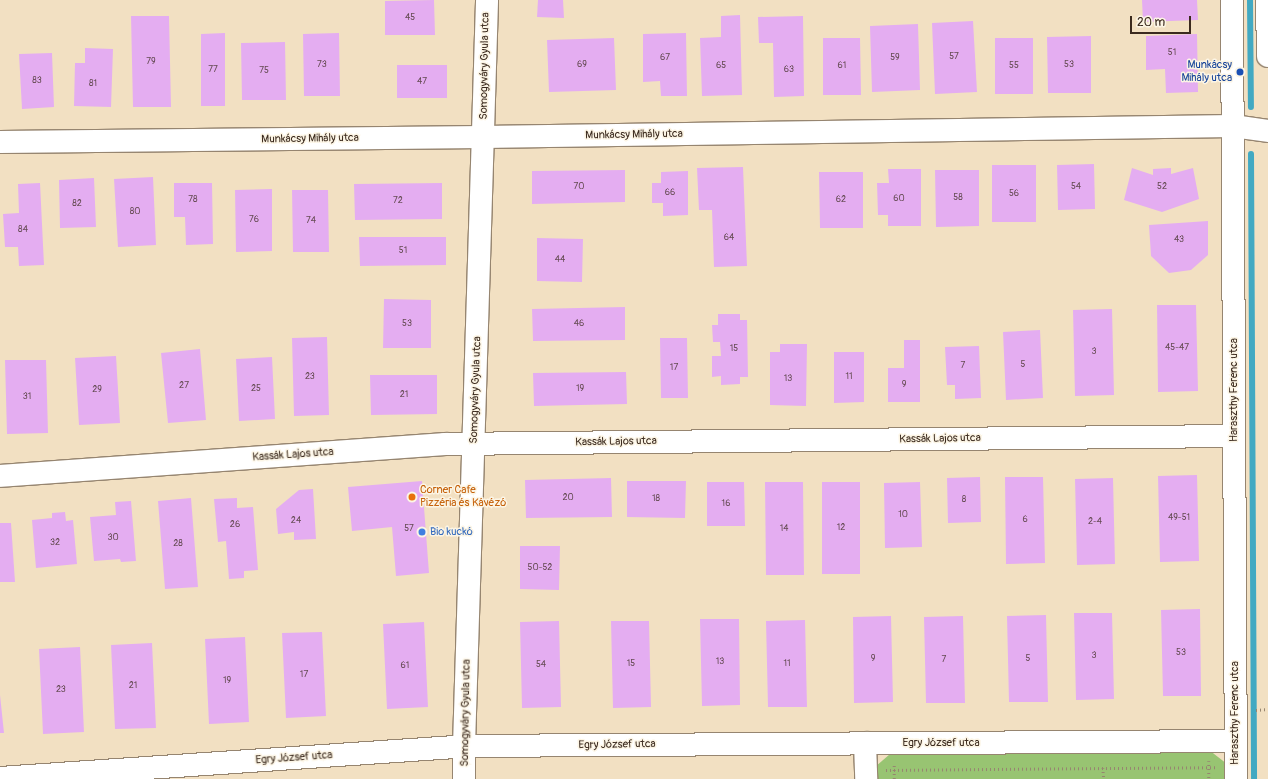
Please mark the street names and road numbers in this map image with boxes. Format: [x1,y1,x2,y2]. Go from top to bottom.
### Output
street label: Somogyváry Gyula utca [477,12,493,120]
street label: Munkácsy Mihály utca [585,128,683,142]
street label: Munkácsy Mihály utca [261,132,359,146]
street label: Somogyváry Gyula utca [468,336,484,444]
street label: Haraszthy Ferenc utca [1227,338,1241,442]
street label: Kassák Lajos utca [899,432,981,446]
street label: Kassák Lajos utca [575,435,657,449]
street label: Kassák Lajos utca [252,446,334,464]
street label: Somogyváry Gyula utca [458,659,474,767]
street label: Haraszthy Ferenc utca [1228,661,1242,765]
street label: Egry József utca [902,736,980,750]
street label: Egry József utca [578,738,656,752]
street label: Egry József utca [255,749,333,767]

